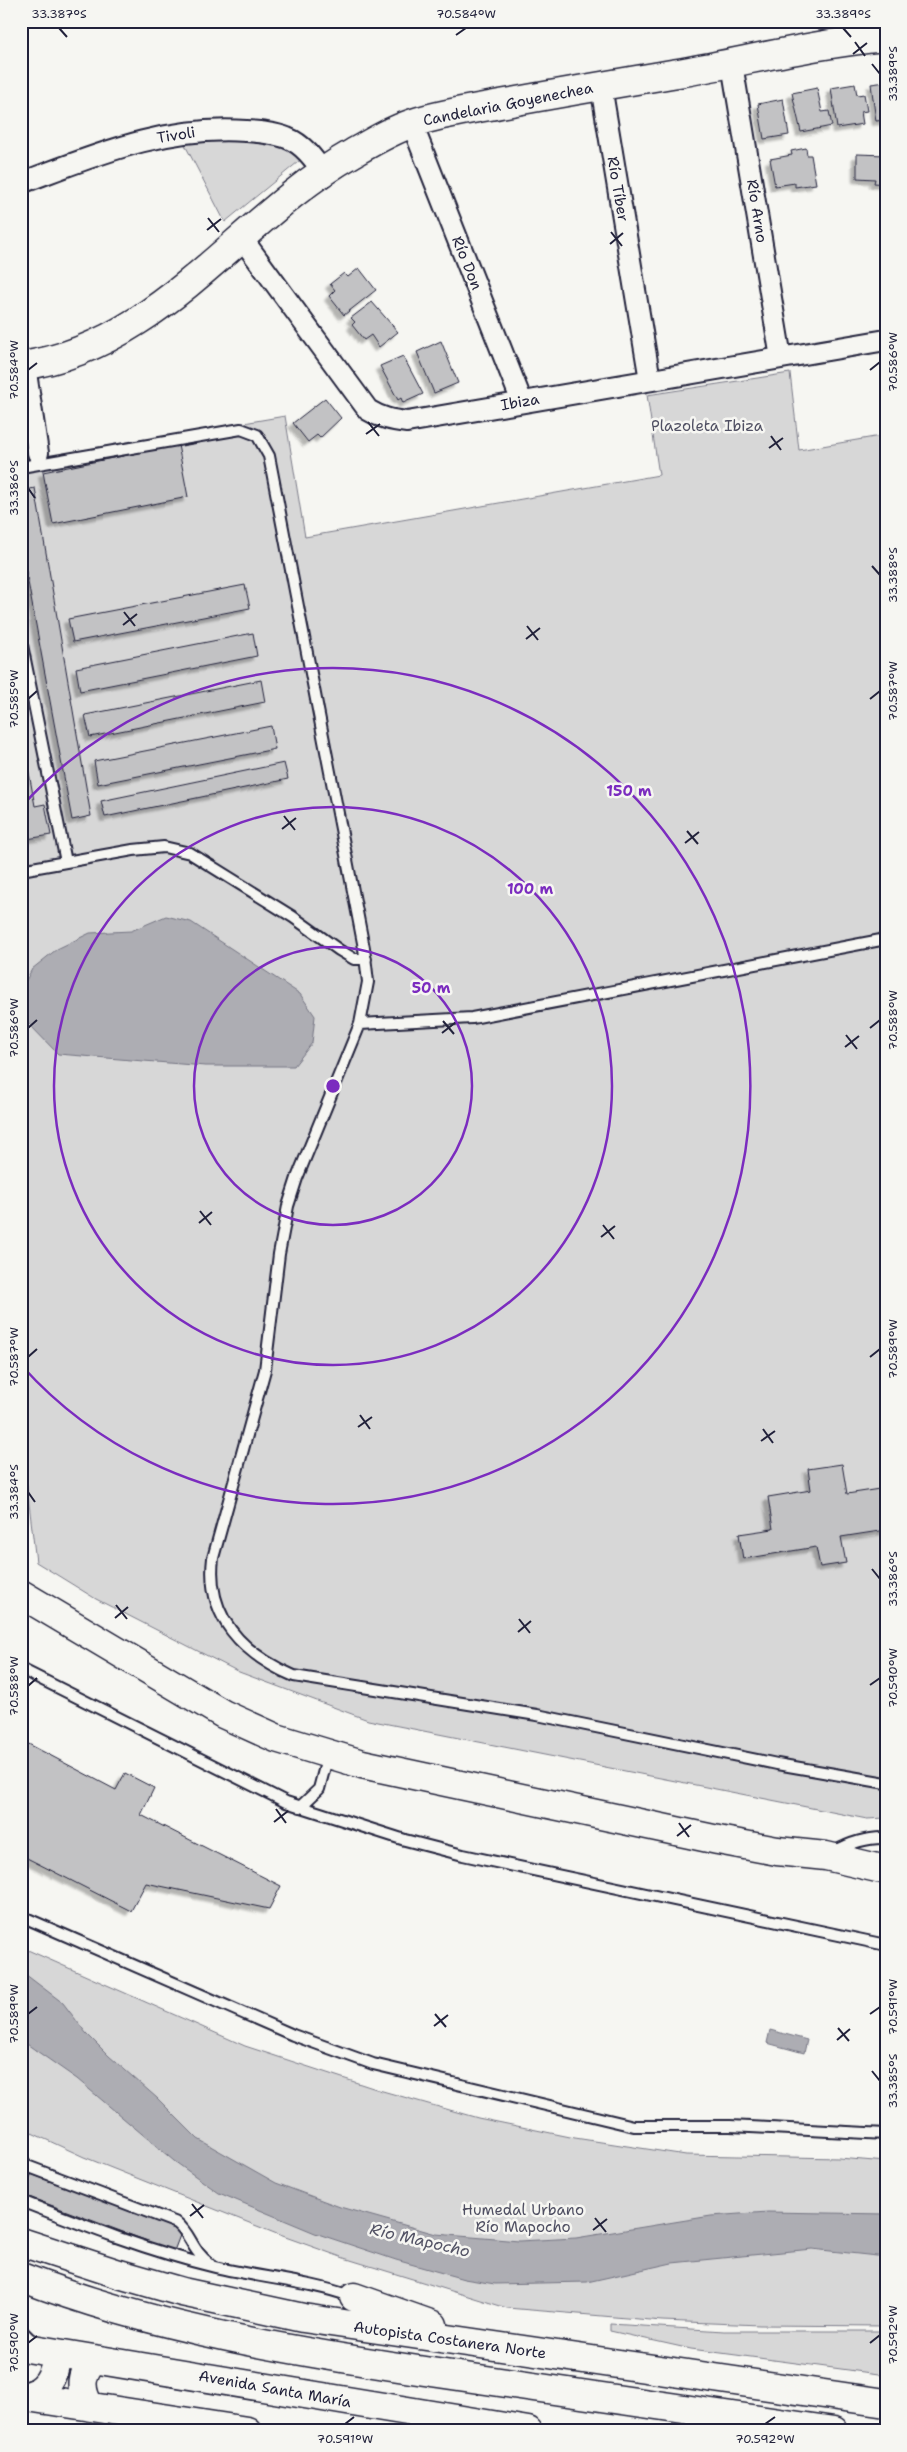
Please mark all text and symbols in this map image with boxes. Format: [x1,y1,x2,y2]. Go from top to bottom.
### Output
text: 33.387°S [31,6,87,22]
text: 70.584°W [436,6,496,22]
text: 33.389°S [815,6,871,22]
text: 33.389°S [885,46,901,102]
street label: Candelaria Goyenechea [421,78,595,130]
street label: Tivoli [155,122,197,148]
street label: Río Tíber [602,155,634,223]
street label: Río Arno [742,178,772,244]
street label: Río Don [447,233,487,293]
text: 70.586°W [885,332,901,392]
text: 70.584°W [6,340,22,400]
street label: Ibiza [499,389,541,415]
park label: Plazoleta Ibiza [651,416,764,436]
text: 33.386°S [6,460,22,516]
text: 33.388°S [885,547,901,603]
text: 70.587°W [885,661,901,721]
text: 70.585°W [6,669,22,729]
text: 150 m [606,781,652,801]
text: 100 m [507,879,553,899]
text: 50 m [412,978,451,998]
text: 70.588°W [885,990,901,1050]
text: 70.586°W [6,998,22,1058]
centre of rings [324,1077,342,1095]
text: 70.589°W [885,1319,901,1379]
text: 70.587°W [6,1327,22,1387]
text: 33.384°S [6,1464,22,1520]
text: 33.386°S [885,1551,901,1607]
text: 70.590°W [885,1648,901,1708]
text: 70.588°W [6,1656,22,1716]
text: 70.591°W [885,1979,901,2035]
text: 70.589°W [6,1984,22,2044]
text: 33.385°S [885,2053,901,2108]
park label: Humedal Urbano Río Mapocho [462,2200,584,2237]
water label: Río Mapocho [368,2218,472,2262]
text: 70.592°W [885,2305,901,2365]
text: 70.590°W [6,2313,22,2373]
street label: Autopista Costanera Norte [352,2317,548,2363]
street label: Avenida Santa María [197,2366,353,2412]
text: 70.591°W [317,2431,373,2447]
text: 70.592°W [735,2431,795,2447]

